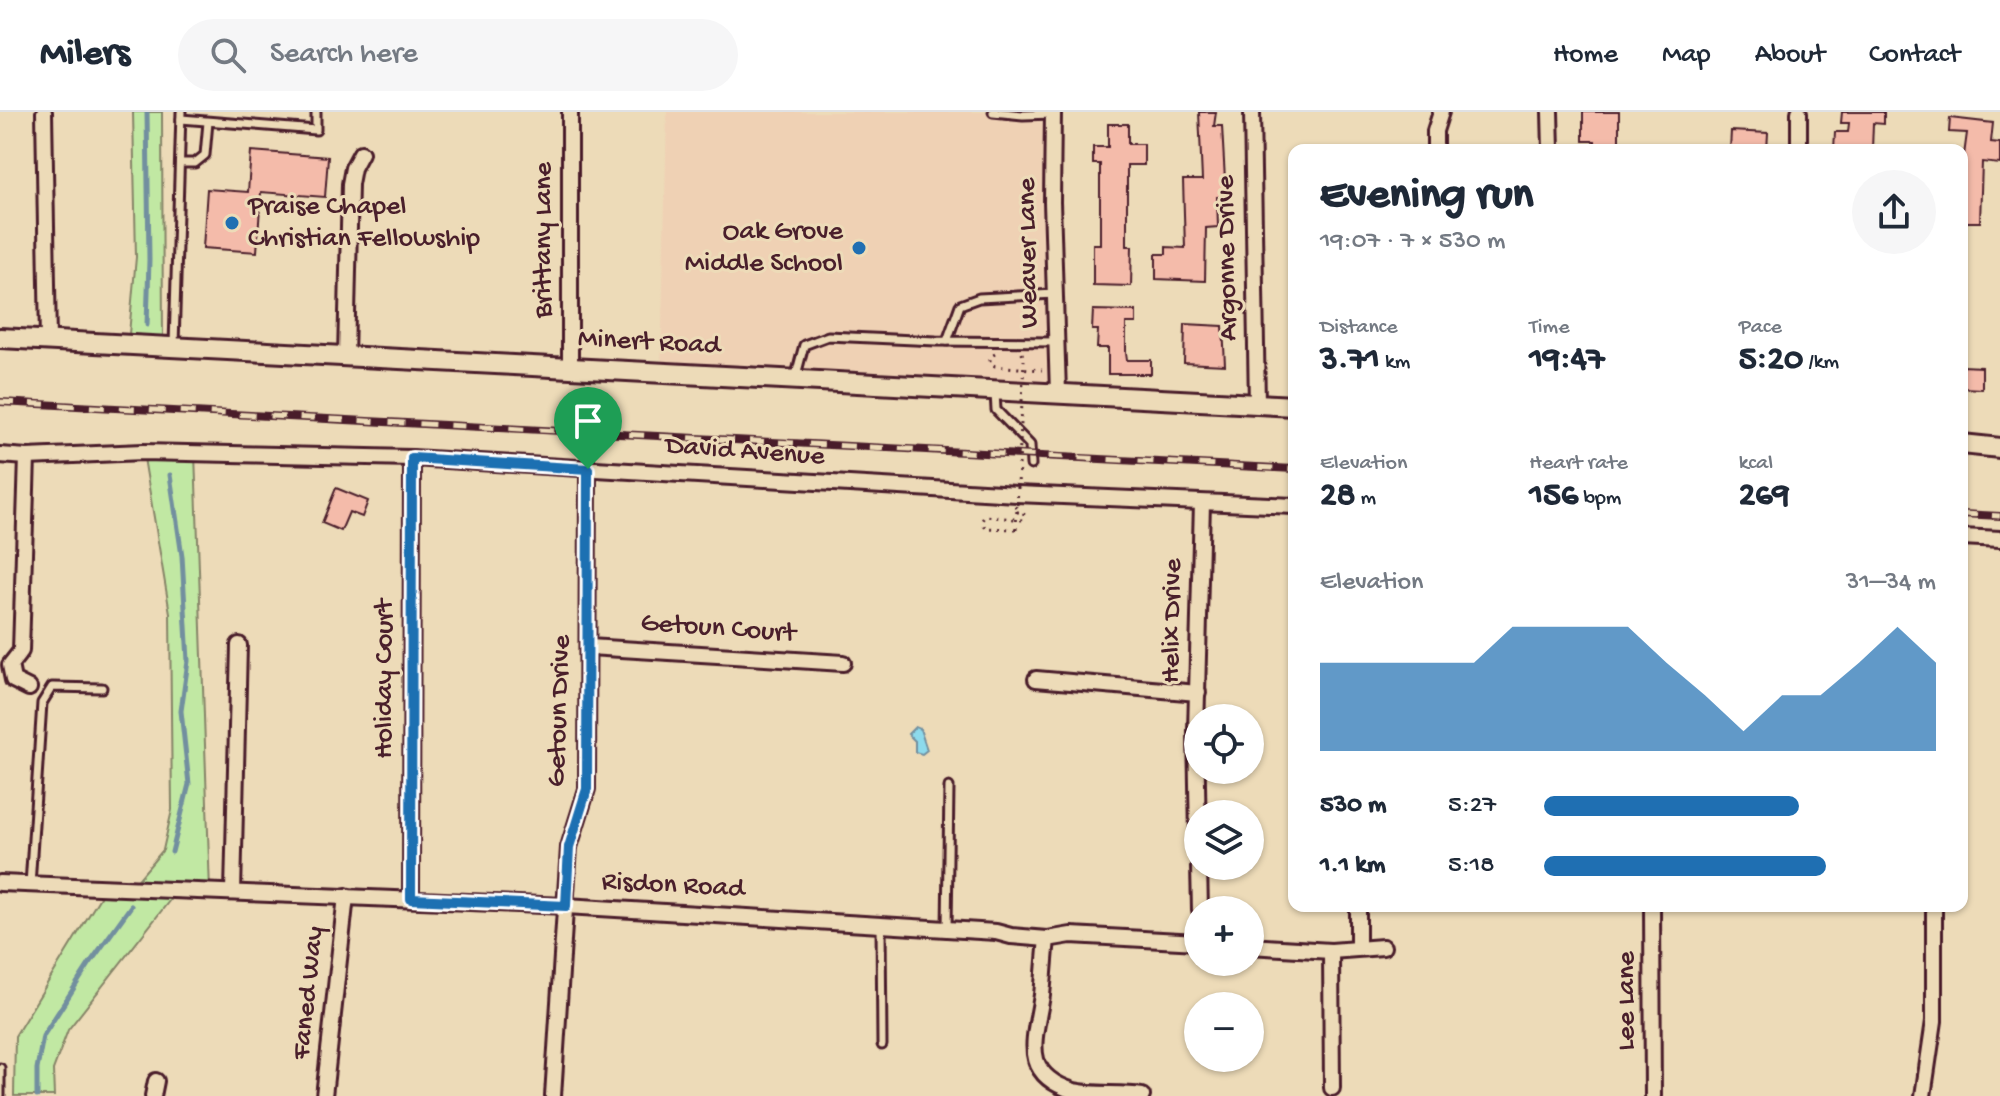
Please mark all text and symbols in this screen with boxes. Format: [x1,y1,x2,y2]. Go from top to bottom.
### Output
search box [178,19,738,91]
text: Milers [40,33,130,77]
icon: search [206,33,250,77]
text: Search here [270,38,418,73]
text: Home [1553,39,1618,72]
text: Map [1662,39,1711,72]
text: About [1755,39,1825,72]
text: Contact [1869,39,1960,72]
street label: Brittany Lane [528,161,561,319]
button: share [1852,170,1936,254]
text: Evening run [1320,171,1533,223]
street label: Argonne Drive [1210,174,1246,341]
street label: Weaver Lane [1011,177,1047,329]
place label: Praise Chapel Christian Fellowship [247,191,480,256]
marker: Praise Chapel Christian Fellowship [223,214,241,232]
place label: Oak Grove Middle School [685,216,844,281]
text: 19:07 · 7 × 530 m [1320,227,1505,258]
marker: Oak Grove Middle School [850,239,868,257]
text: Distance [1320,315,1398,341]
text: Time [1529,315,1570,341]
text: Pace [1739,315,1782,341]
street label: Minert Road [577,323,724,363]
text: 3.71 [1320,341,1380,381]
text: 19:47 [1529,341,1605,381]
text: 5:20 [1739,341,1803,381]
text: km [1380,350,1410,376]
text: /km [1803,350,1839,376]
pin [554,387,622,469]
icon: arrive [566,399,610,443]
street label: David Avenue [662,430,826,474]
text: Elevation [1320,451,1407,477]
text: Heart rate [1529,451,1628,477]
text: kcal [1739,451,1773,477]
text: 28 [1320,477,1355,517]
text: 156 [1529,477,1578,517]
text: 269 [1739,477,1790,517]
text: m [1355,486,1376,512]
text: bpm [1578,486,1621,512]
street label: Helix Drive [1155,558,1191,684]
text: Elevation [1320,568,1423,599]
text: 31–34 m [1846,568,1936,599]
street label: Holiday Court [369,597,402,759]
street label: Getoun Court [639,607,799,651]
street label: Getoun Drive [541,634,579,788]
map controls [1184,704,1264,1072]
button: locate [1184,704,1264,784]
text: 530 m [1320,791,1387,822]
text: 5:27 [1448,791,1496,822]
button: layers [1184,800,1264,880]
text: 1.1 km [1320,851,1385,882]
text: 5:18 [1448,851,1495,882]
street label: Risdon Road [601,866,748,906]
button: + [1184,896,1264,976]
street label: Faned Way [285,925,332,1062]
street label: Lee Lane [1611,951,1644,1051]
button: − [1184,992,1264,1072]

